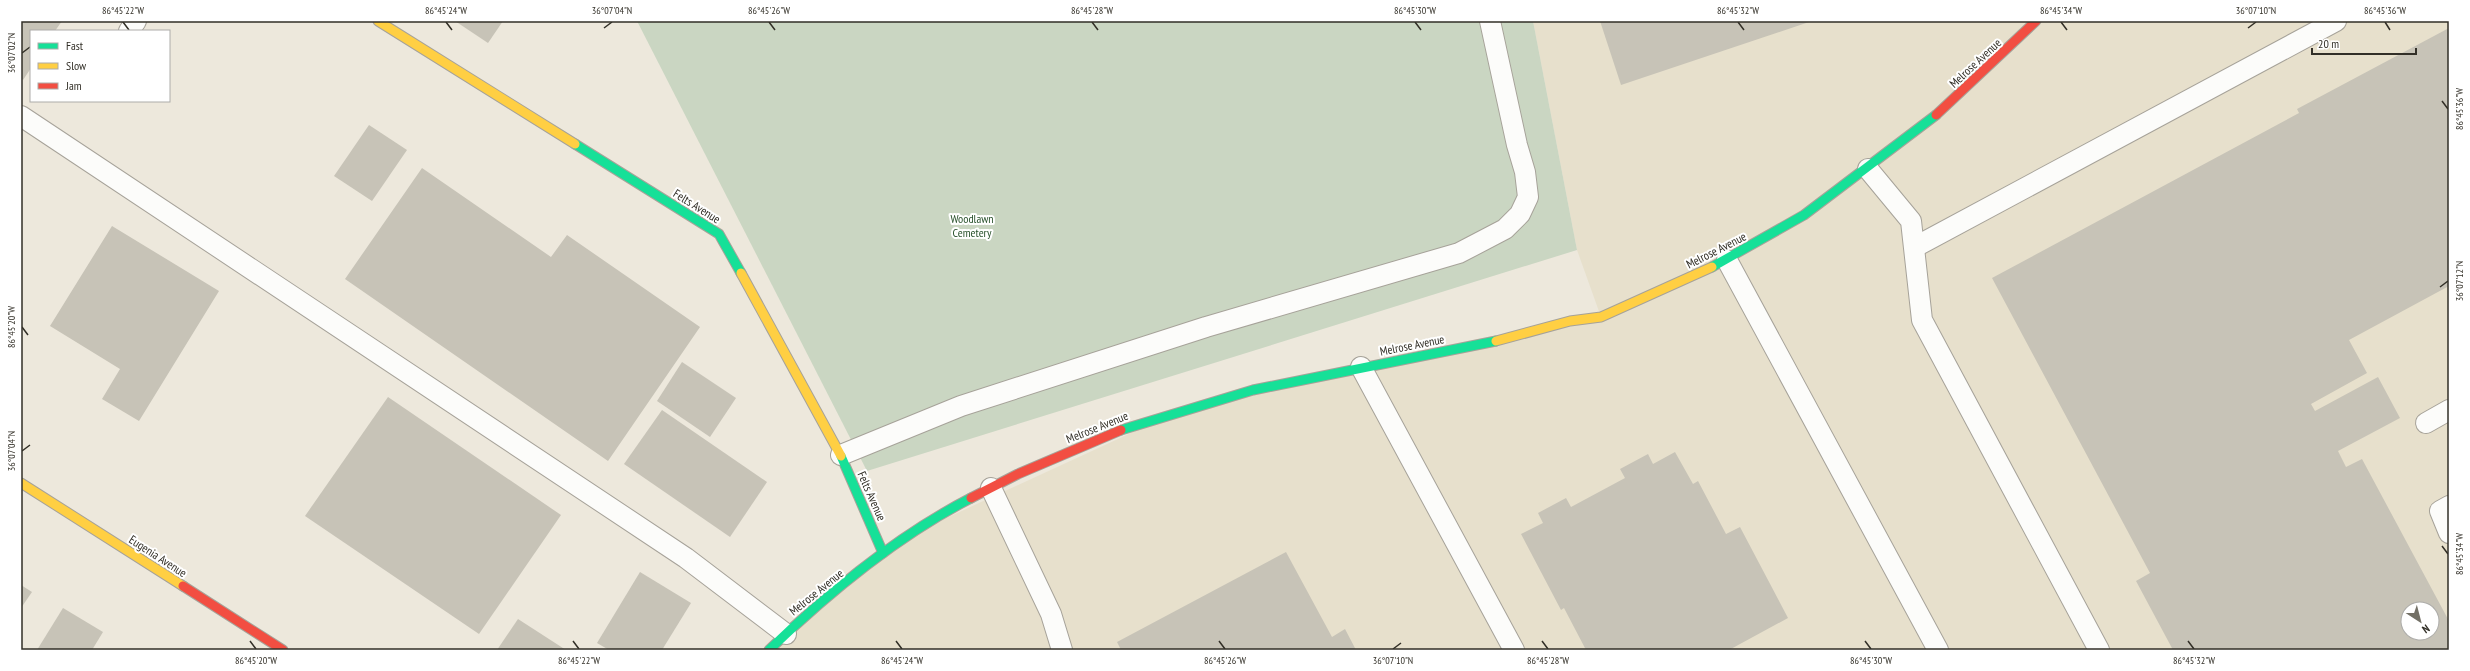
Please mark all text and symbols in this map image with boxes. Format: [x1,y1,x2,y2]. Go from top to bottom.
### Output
text: 86°45'22"W [102,4,144,17]
text: 86°45'24"W [425,4,467,17]
text: 36°07'04"N [592,4,632,17]
text: 86°45'26"W [748,4,790,17]
text: 86°45'28"W [1071,4,1113,17]
text: 86°45'30"W [1394,4,1436,17]
text: 86°45'32"W [1717,4,1759,17]
text: 86°45'34"W [2040,4,2082,17]
text: 36°07'10"N [2236,4,2276,17]
text: 86°45'36"W [2364,4,2406,17]
legend [30,30,170,102]
scale bar [2312,30,2416,56]
text: 36°07'02"N [5,33,18,73]
street label: Melrose Avenue [1946,35,2004,91]
text: 20 m [2318,36,2339,51]
text: Fast [66,38,84,53]
text: Slow [66,58,87,73]
text: Jam [65,78,82,93]
text: 86°45'36"W [2453,88,2466,130]
street label: Felts Avenue [671,186,723,226]
park label: Woodlawn Cemetery [950,211,994,240]
street label: Melrose Avenue [1683,228,1749,272]
text: 36°07'12"N [2453,261,2466,301]
text: 86°45'20"W [5,306,18,348]
street label: Melrose Avenue [1378,331,1446,359]
street label: Melrose Avenue [1064,408,1130,446]
text: 36°07'04"N [5,431,18,471]
street label: Felts Avenue [854,469,890,523]
street label: Eugenia Avenue [126,532,190,580]
text: 86°45'34"W [2453,533,2466,575]
street label: Melrose Avenue [786,566,846,618]
north arrow [2400,601,2440,641]
text: N [2419,622,2432,637]
text: 86°45'20"W [235,654,277,667]
text: 86°45'22"W [558,654,600,667]
text: 86°45'24"W [881,654,923,667]
text: 86°45'26"W [1204,654,1246,667]
text: 36°07'10"N [1373,654,1413,667]
text: 86°45'28"W [1527,654,1569,667]
text: 86°45'30"W [1850,654,1892,667]
text: 86°45'32"W [2173,654,2215,667]

